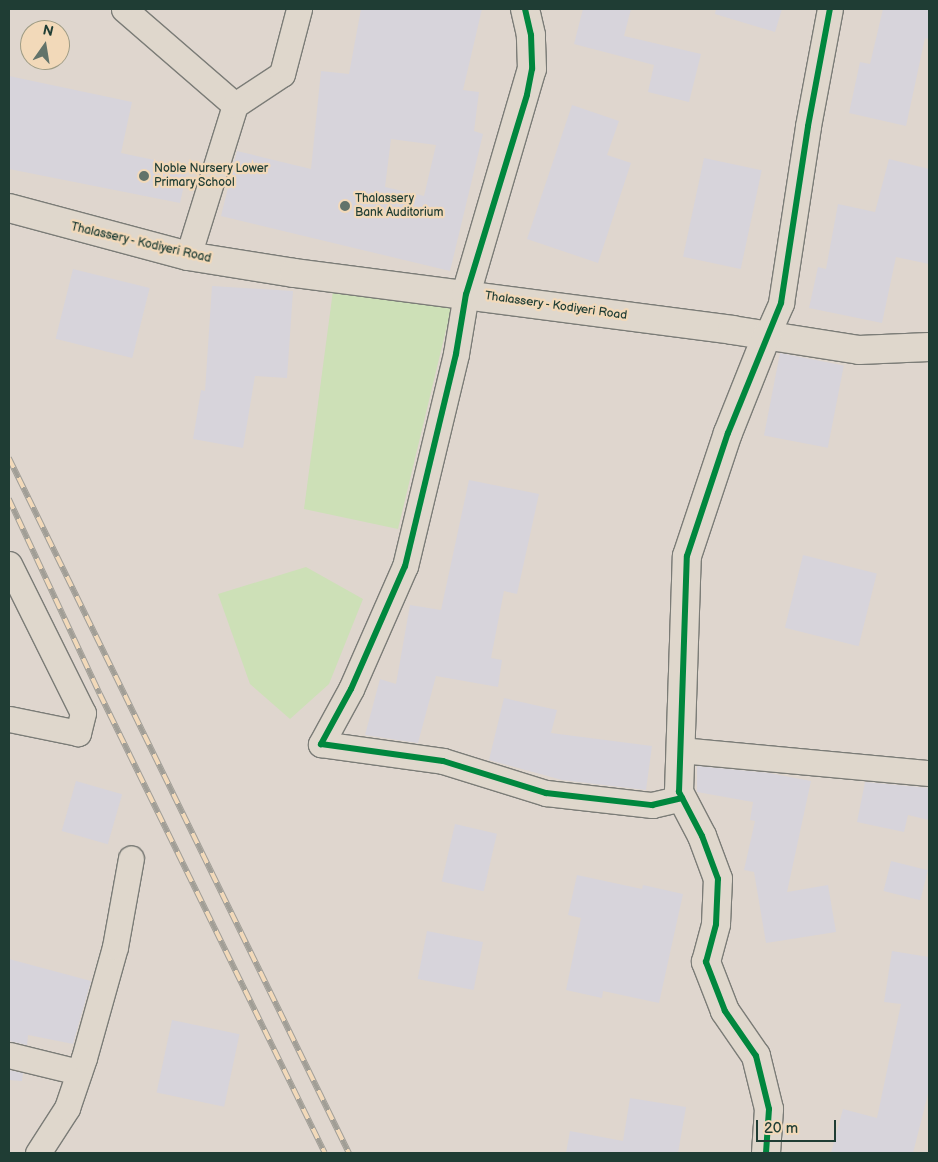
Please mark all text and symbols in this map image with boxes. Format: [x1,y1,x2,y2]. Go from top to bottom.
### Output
north arrow [20,20,70,70]
text: N [41,21,55,40]
place label: Noble Nursery Lower Primary School [154,162,269,190]
marker: Noble Nursery Lower Primary School [138,170,150,182]
place label: Thalassery Bank Auditorium [355,192,443,220]
marker: Thalassery Bank Auditorium [339,200,351,212]
street label: Thalassery - Kodiyeri Road [69,220,213,266]
street label: Thalassery - Kodiyeri Road [483,289,629,323]
scale bar [758,1110,838,1142]
text: 20 m [764,1119,798,1138]

